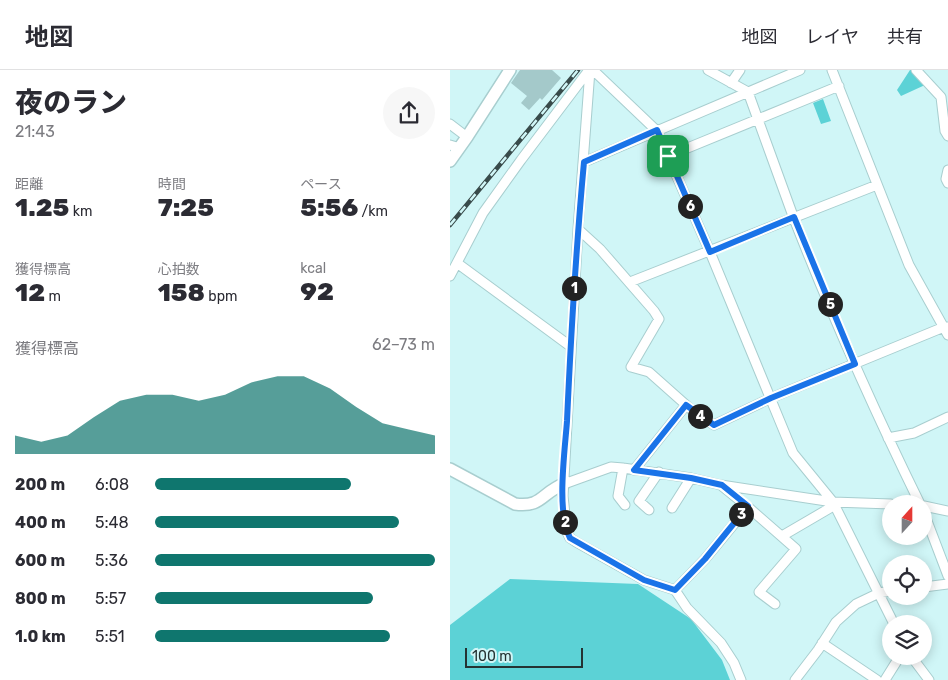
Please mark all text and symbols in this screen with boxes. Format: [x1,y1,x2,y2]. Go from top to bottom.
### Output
text: 地図 [25,23,73,51]
text: 地図 [742,26,778,48]
text: レイヤ [806,26,859,48]
text: 共有 [887,26,923,48]
text: 夜のラン [15,86,127,119]
button: share [383,87,435,139]
text: 21:43 [15,122,55,141]
pin [647,135,689,177]
icon: arrive [654,142,682,170]
text: 距離 [15,176,43,193]
text: 時間 [158,176,186,193]
text: ペース [300,176,342,193]
text: 1.25 [15,193,69,222]
text: 7:25 [158,193,214,222]
text: 5:56 [300,193,358,222]
pin: 6 [678,194,702,218]
text: 6 [686,198,695,215]
text: km [69,203,92,220]
text: /km [358,203,388,220]
text: kcal [300,260,326,277]
text: 獲得標高 [15,261,71,278]
text: 心拍数 [158,261,200,278]
pin: 1 [562,276,586,300]
text: 92 [300,277,334,306]
text: 12 [15,278,45,307]
text: 158 [158,278,205,307]
text: 1 [571,280,578,297]
text: m [45,288,61,305]
text: bpm [205,288,237,305]
pin: 5 [818,292,842,316]
text: 5 [826,296,835,313]
text: 62–73 m [372,335,435,354]
text: 獲得標高 [15,339,79,358]
pin: 4 [688,404,712,428]
text: 4 [696,408,705,425]
text: 200 m [15,475,65,494]
text: 6:08 [95,475,129,494]
north arrow [882,495,932,545]
map controls [882,495,932,665]
pin: 3 [728,502,754,526]
text: 3 [737,506,746,523]
pin: 2 [552,510,578,534]
text: 400 m [15,513,66,532]
text: 5:48 [95,513,129,532]
text: 2 [561,514,570,531]
text: 600 m [15,551,65,570]
text: 5:36 [95,551,128,570]
button: locate [882,555,932,605]
text: 800 m [15,589,66,608]
text: 5:57 [95,589,126,608]
button: layers [882,615,932,665]
text: 1.0 km [15,627,66,646]
text: 5:51 [95,627,125,646]
scale bar [465,645,582,668]
text: 100 m [472,648,512,665]

